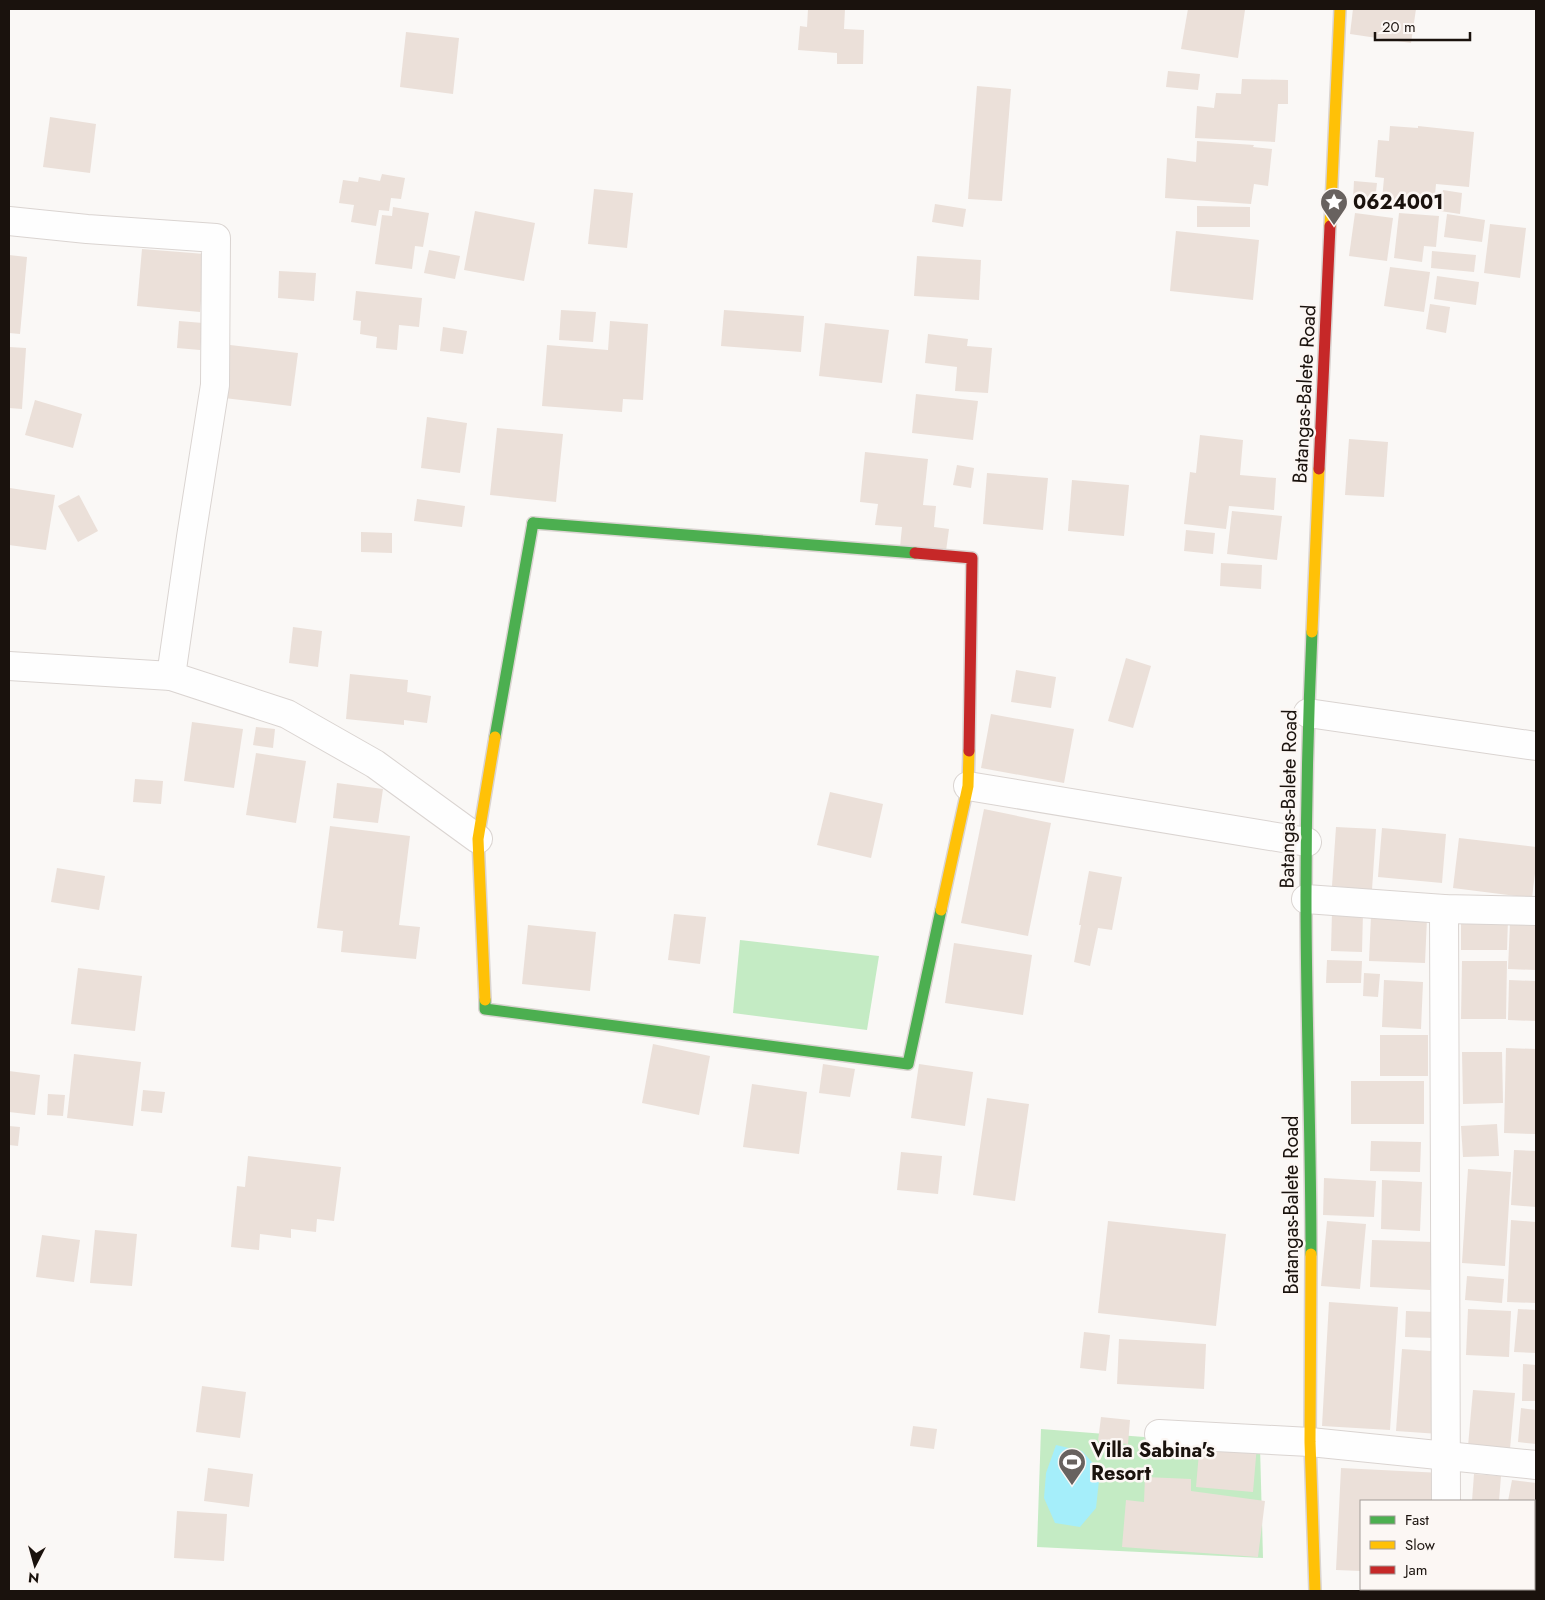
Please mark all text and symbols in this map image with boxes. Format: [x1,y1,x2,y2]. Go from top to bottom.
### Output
scale bar [1375,10,1470,42]
text: 20 m [1382,16,1416,38]
place icon: 0624001 [1319,187,1349,226]
place label: 0624001 [1353,188,1443,217]
street label: Batangas-Balete Road [1285,304,1324,484]
street label: Batangas-Balete Road [1272,709,1305,889]
street label: Batangas-Balete Road [1277,1116,1306,1294]
place label: Villa Sabina's Resort [1090,1436,1215,1488]
sports icon: Villa Sabina's Resort [1057,1447,1087,1486]
legend [1360,1500,1535,1590]
text: Fast [1405,1509,1429,1531]
text: Slow [1405,1534,1436,1556]
north arrow [10,1540,60,1590]
text: Jam [1403,1559,1428,1581]
text: N [27,1567,40,1588]

